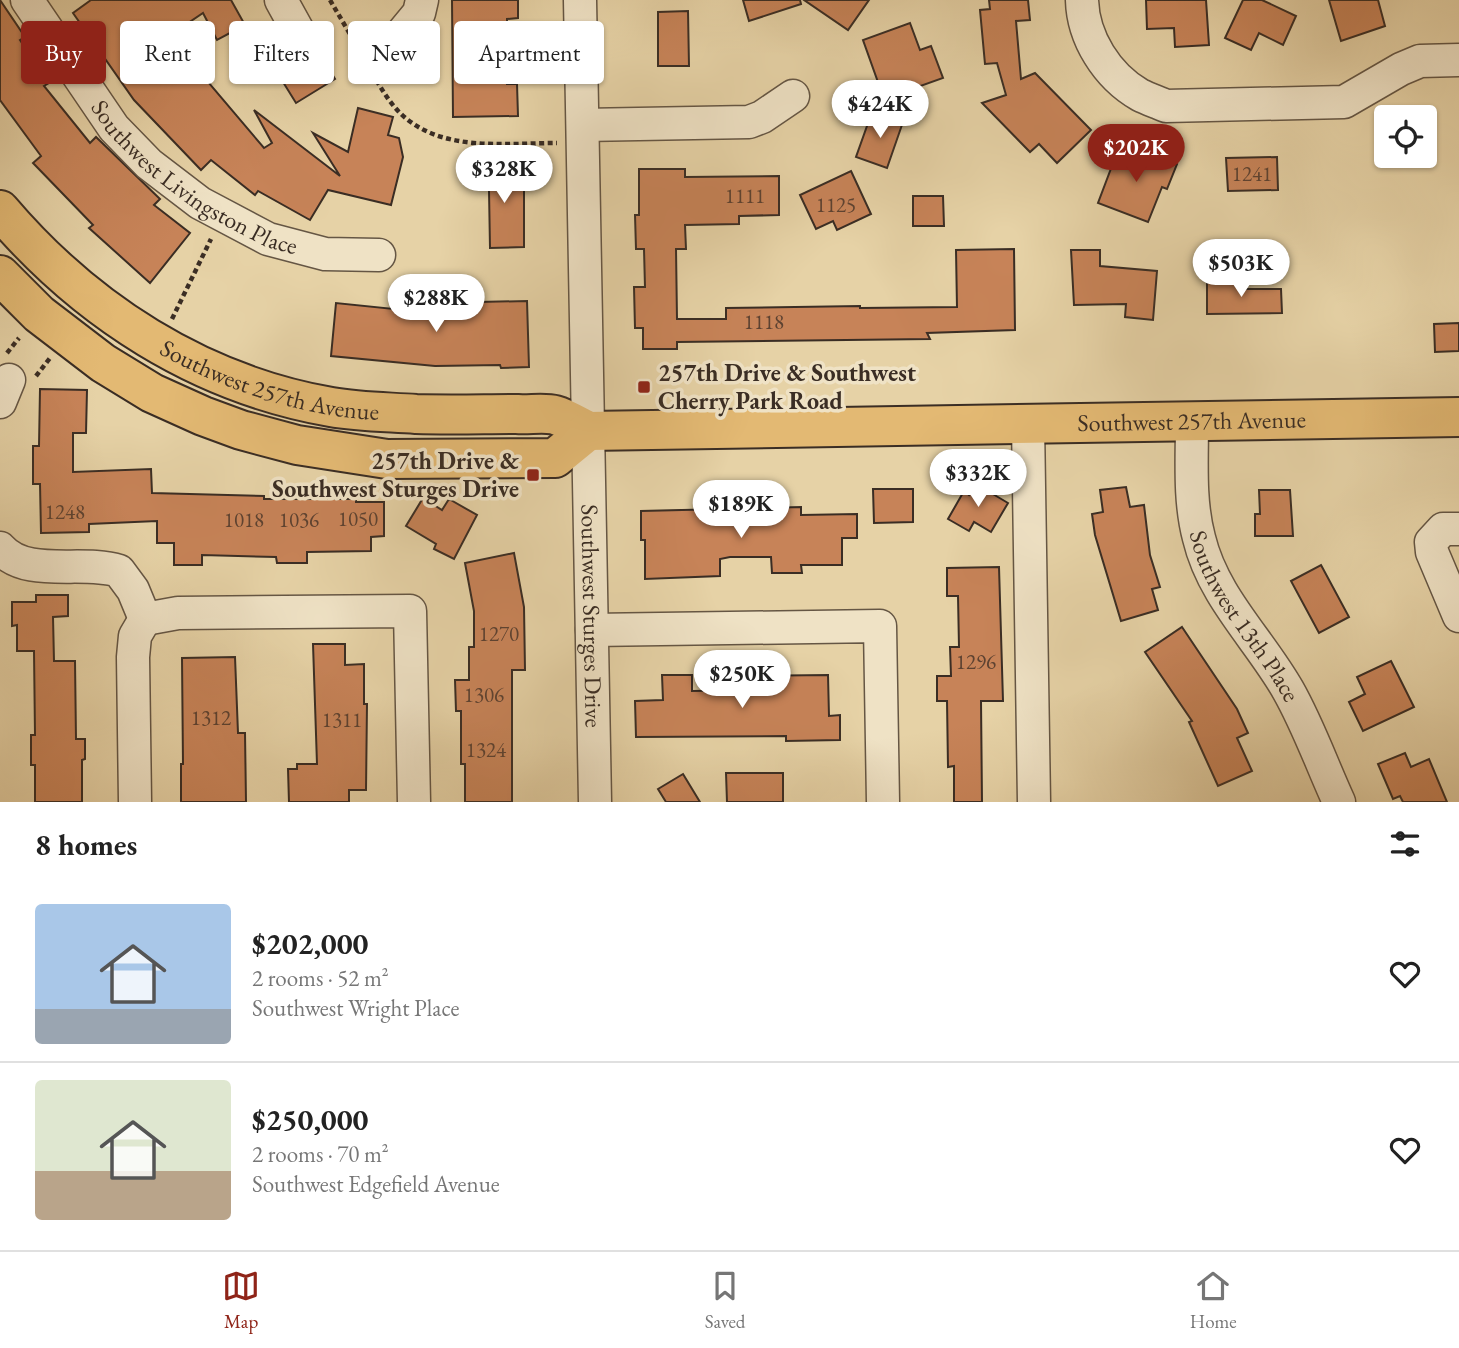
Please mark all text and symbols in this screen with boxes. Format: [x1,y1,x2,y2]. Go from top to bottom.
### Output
chip: Buy [21,21,106,84]
chip: Rent [120,21,215,84]
chip: Filters [229,21,334,84]
chip: New [348,21,440,84]
chip: Apartment [454,21,604,84]
pin: $424K [831,80,929,140]
text: $424K [848,88,912,118]
street label: Southwest Livingston Place [84,94,301,261]
map controls [1374,105,1437,168]
button: locate [1374,105,1437,168]
pin: $202K [1087,124,1185,184]
text: $202K [1104,132,1168,162]
pin: $328K [455,146,553,205]
text: $328K [472,153,536,183]
house number: 1241 [1232,160,1272,187]
house number: 1111 [725,182,765,209]
house number: 1125 [816,191,856,218]
pin: $503K [1192,240,1290,299]
text: $503K [1209,247,1273,277]
pin: $288K [387,274,485,334]
text: $288K [404,282,468,312]
house number: 1118 [744,308,784,335]
street label: Southwest 257th Avenue [155,332,380,427]
place label: 257th Drive & Southwest Cherry Park Road [658,357,916,417]
marker: 257th Drive & Southwest Cherry Park Road [636,379,652,395]
street label: Southwest 257th Avenue [1077,403,1306,438]
place label: 257th Drive & Southwest Sturges Drive [272,445,520,505]
pin: $332K [929,449,1027,509]
text: $332K [946,457,1010,487]
marker: 257th Drive & Southwest Sturges Drive [525,467,541,483]
pin: $189K [692,480,790,540]
text: $189K [709,488,773,518]
house number: 1248 [45,498,85,525]
street label: Southwest Sturges Drive [574,504,610,728]
house number: 1050 [338,505,378,532]
house number: 1018 [224,506,264,533]
house number: 1036 [279,506,319,533]
street label: Southwest 13th Place [1183,527,1307,707]
house number: 1270 [479,620,519,647]
house number: 1296 [956,648,996,675]
pin: $250K [693,650,791,710]
text: $250K [710,658,774,688]
house number: 1306 [464,681,504,708]
house number: 1312 [191,704,231,731]
house number: 1311 [322,706,362,733]
house number: 1324 [466,736,507,763]
text: 8 homes [35,825,137,864]
icon: filters [1386,825,1424,863]
text: $202,000 [252,924,368,963]
icon: home [91,932,175,1016]
icon: heart [1386,955,1424,993]
text: 2 rooms · 52 m² [252,963,389,993]
text: Southwest Wright Place [252,993,459,1023]
text: $250,000 [252,1100,368,1139]
icon: home [91,1108,175,1192]
icon: heart [1386,1131,1424,1169]
text: 2 rooms · 70 m² [252,1139,389,1169]
text: Southwest Edgefield Avenue [252,1169,500,1199]
tab: Map [222,1267,260,1334]
tab: Saved [705,1267,745,1334]
tab: Home [1190,1267,1237,1334]

